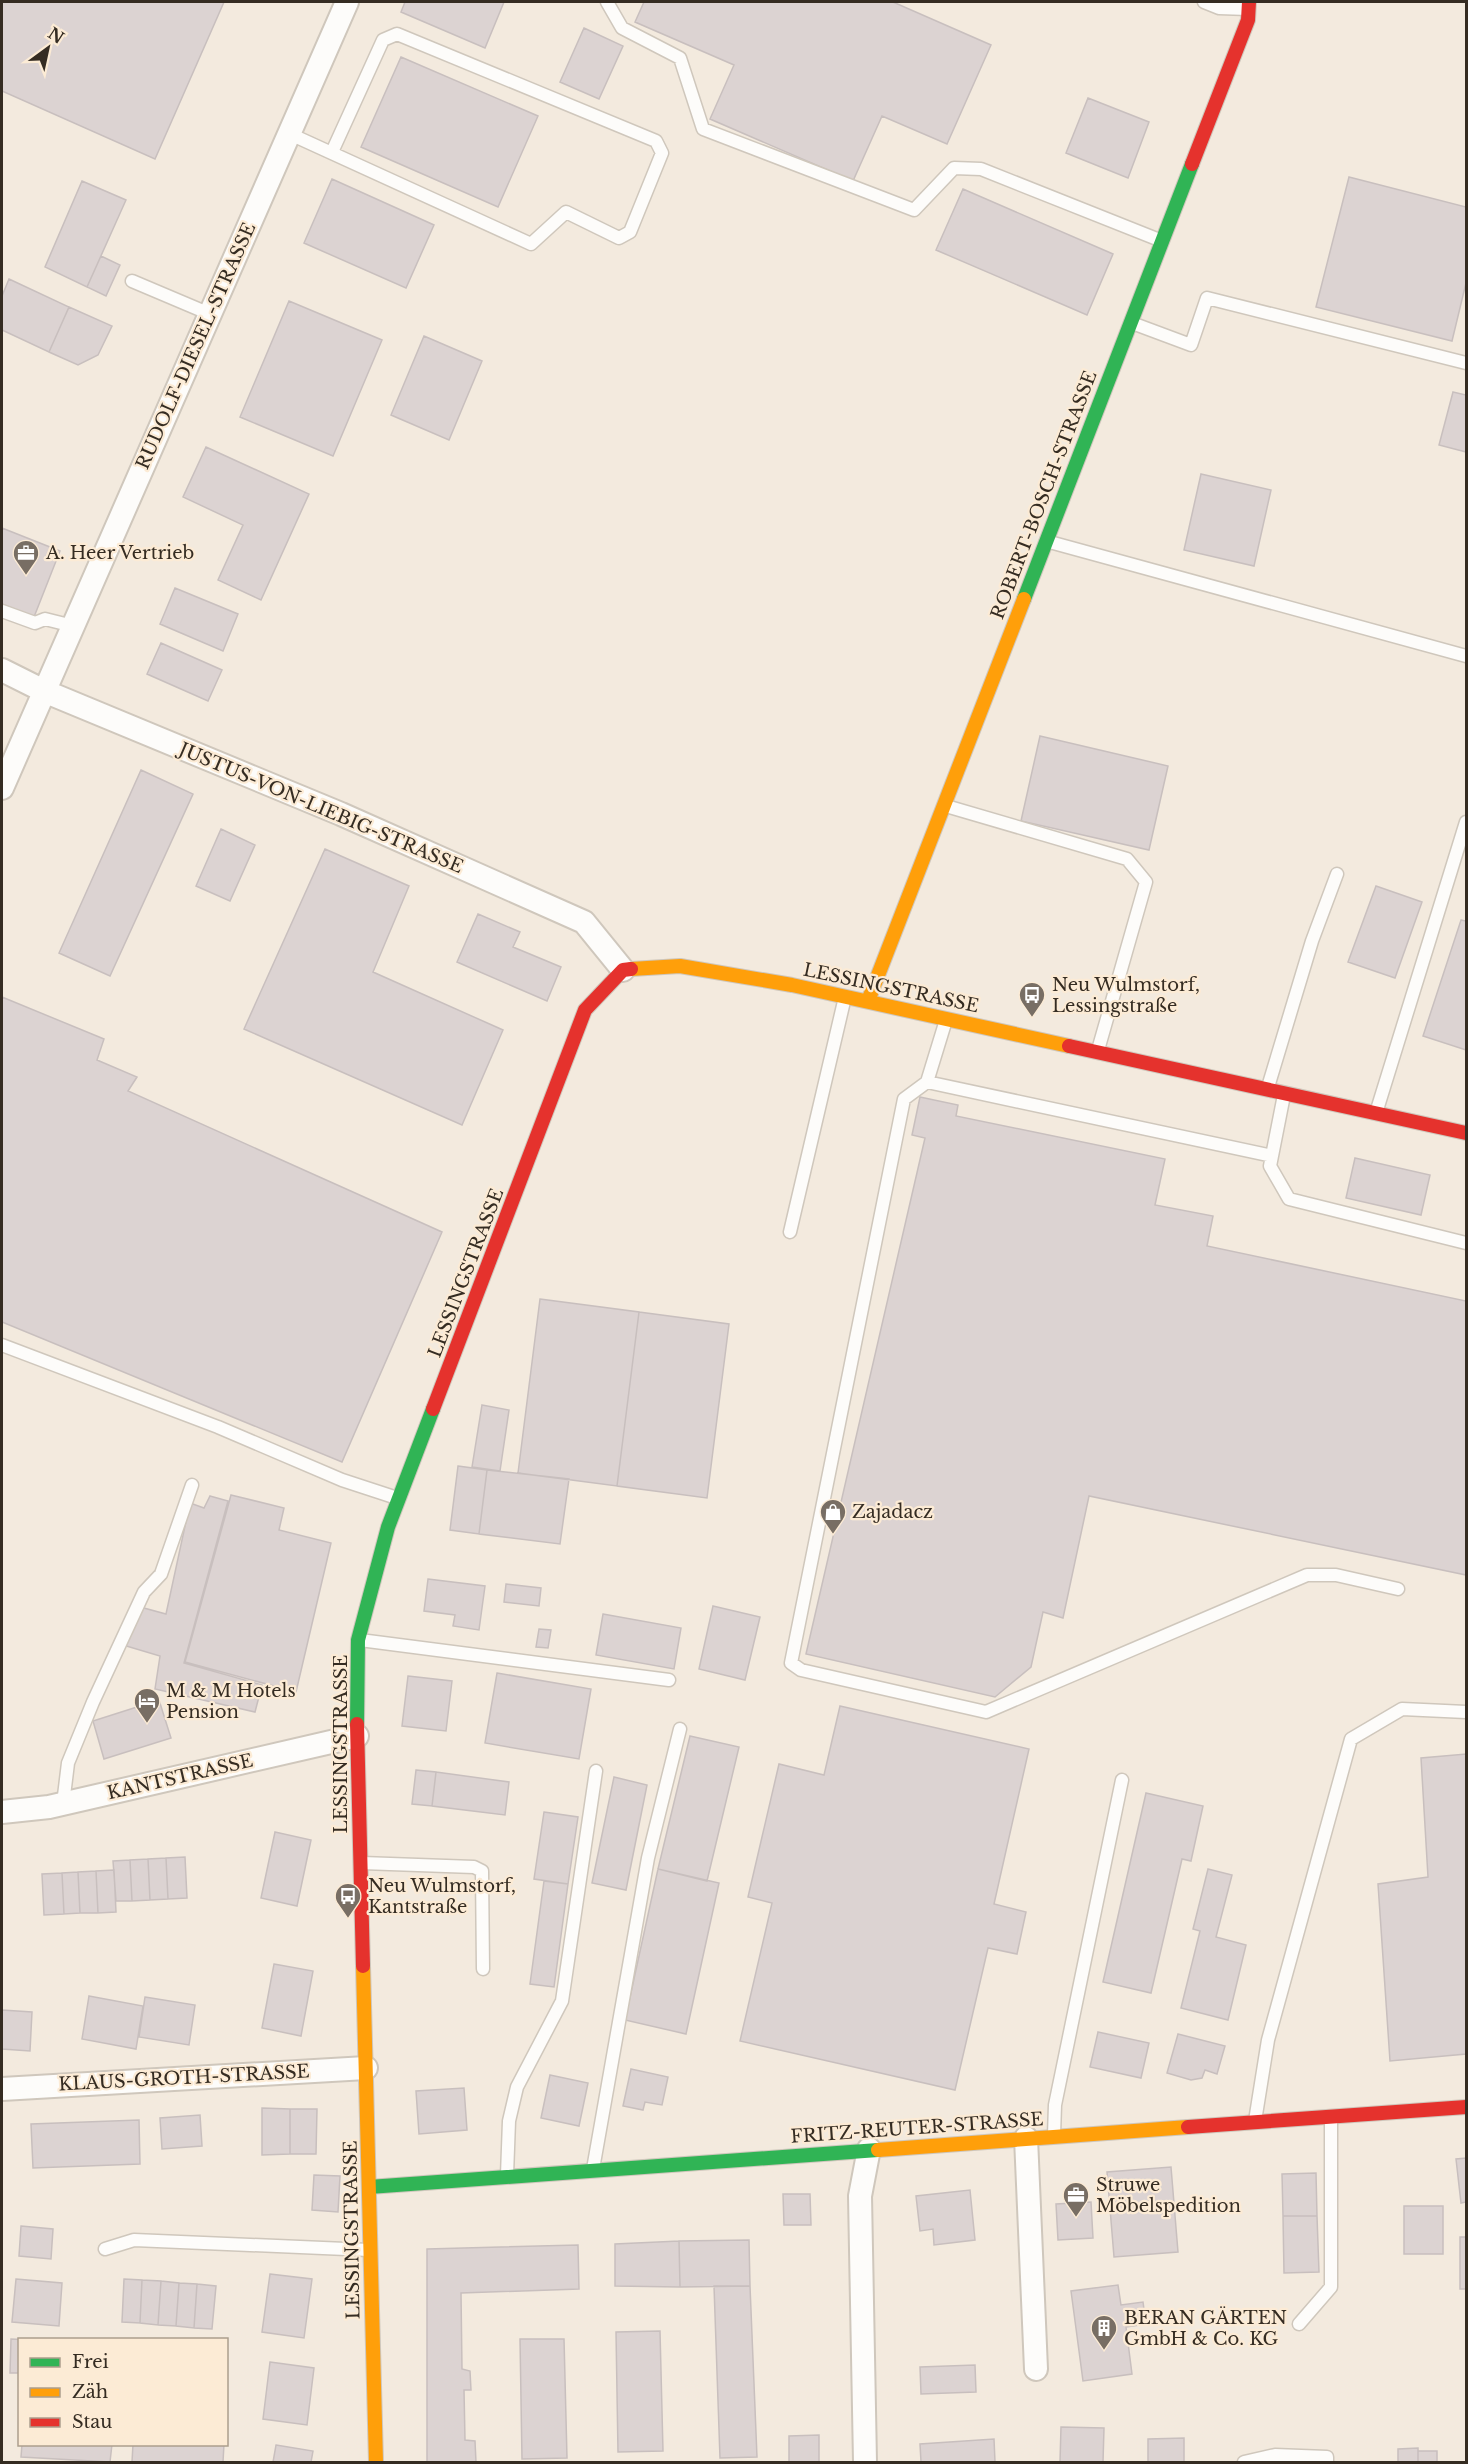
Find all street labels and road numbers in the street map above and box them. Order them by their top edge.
street label: RUDOLF-DIESEL-STRASSE [132,219,260,473]
street label: ROBERT-BOSCH-STRASSE [986,368,1102,622]
street label: JUSTUS-VON-LIEBIG-STRASSE [174,737,466,878]
street label: LESSINGSTRASSE [801,959,981,1017]
street label: LESSINGSTRASSE [424,1186,508,1360]
street label: LESSINGSTRASSE [330,1655,352,1833]
street label: KANTSTRASSE [105,1750,255,1804]
street label: KLAUS-GROTH-STRASSE [58,2060,310,2096]
street label: FRITZ-REUTER-STRASSE [790,2108,1044,2148]
street label: LESSINGSTRASSE [339,2140,365,2320]

